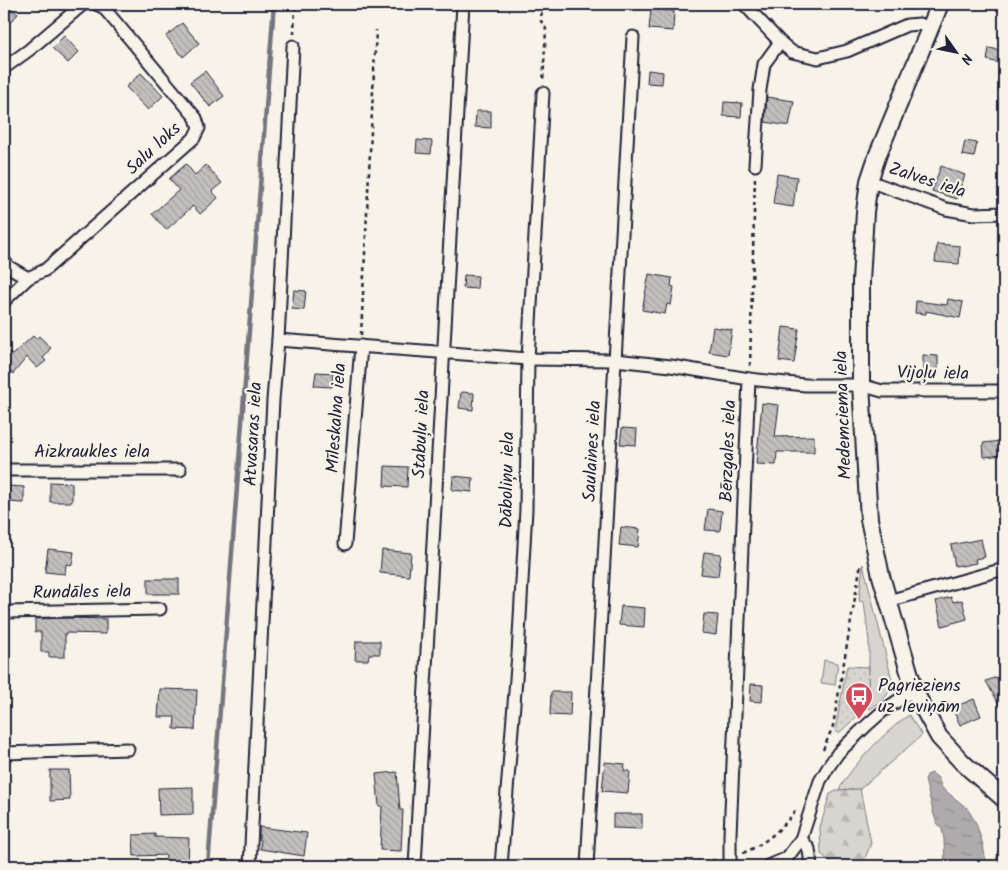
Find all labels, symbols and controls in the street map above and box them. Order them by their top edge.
north arrow [930,28,980,78]
text: N [954,49,978,68]
street label: Salu loks [120,115,189,182]
street label: Zalves iela [885,155,969,207]
street label: Medemciema iela [827,350,861,480]
street label: Vijoļu iela [897,359,969,389]
street label: Mīleskalna iela [319,362,355,474]
street label: Atvasaras iela [237,381,271,487]
street label: Stabuļu iela [405,389,439,479]
street label: Bērzgales iela [713,399,745,503]
street label: Saulaines iela [576,400,610,502]
street label: Dāboliņu iela [493,431,523,529]
street label: Aizkraukles iela [34,438,150,467]
street label: Rundāles iela [32,578,132,608]
place label: Pagrieziens uz Ieviņām [878,672,961,722]
bus stop icon: Pagrieziens uz Ieviņām [844,681,874,720]

